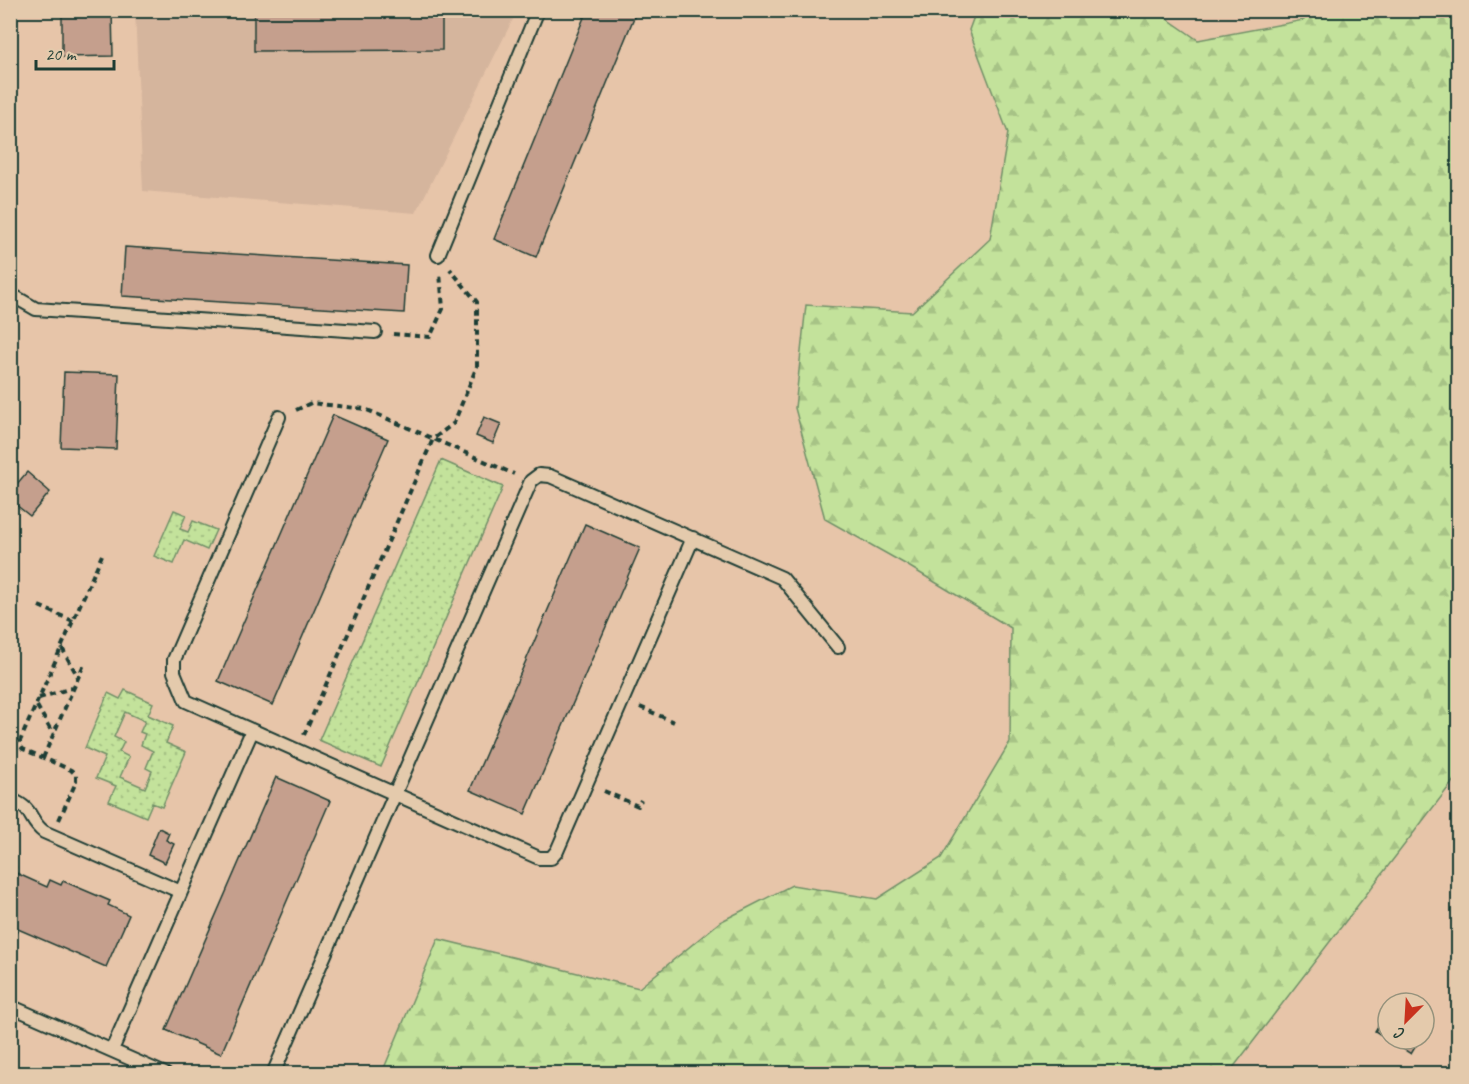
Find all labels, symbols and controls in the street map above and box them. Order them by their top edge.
scale bar [36,33,114,71]
text: 20 m [45,43,78,65]
north arrow [1376,991,1436,1051]
text: С [1391,1022,1408,1045]

